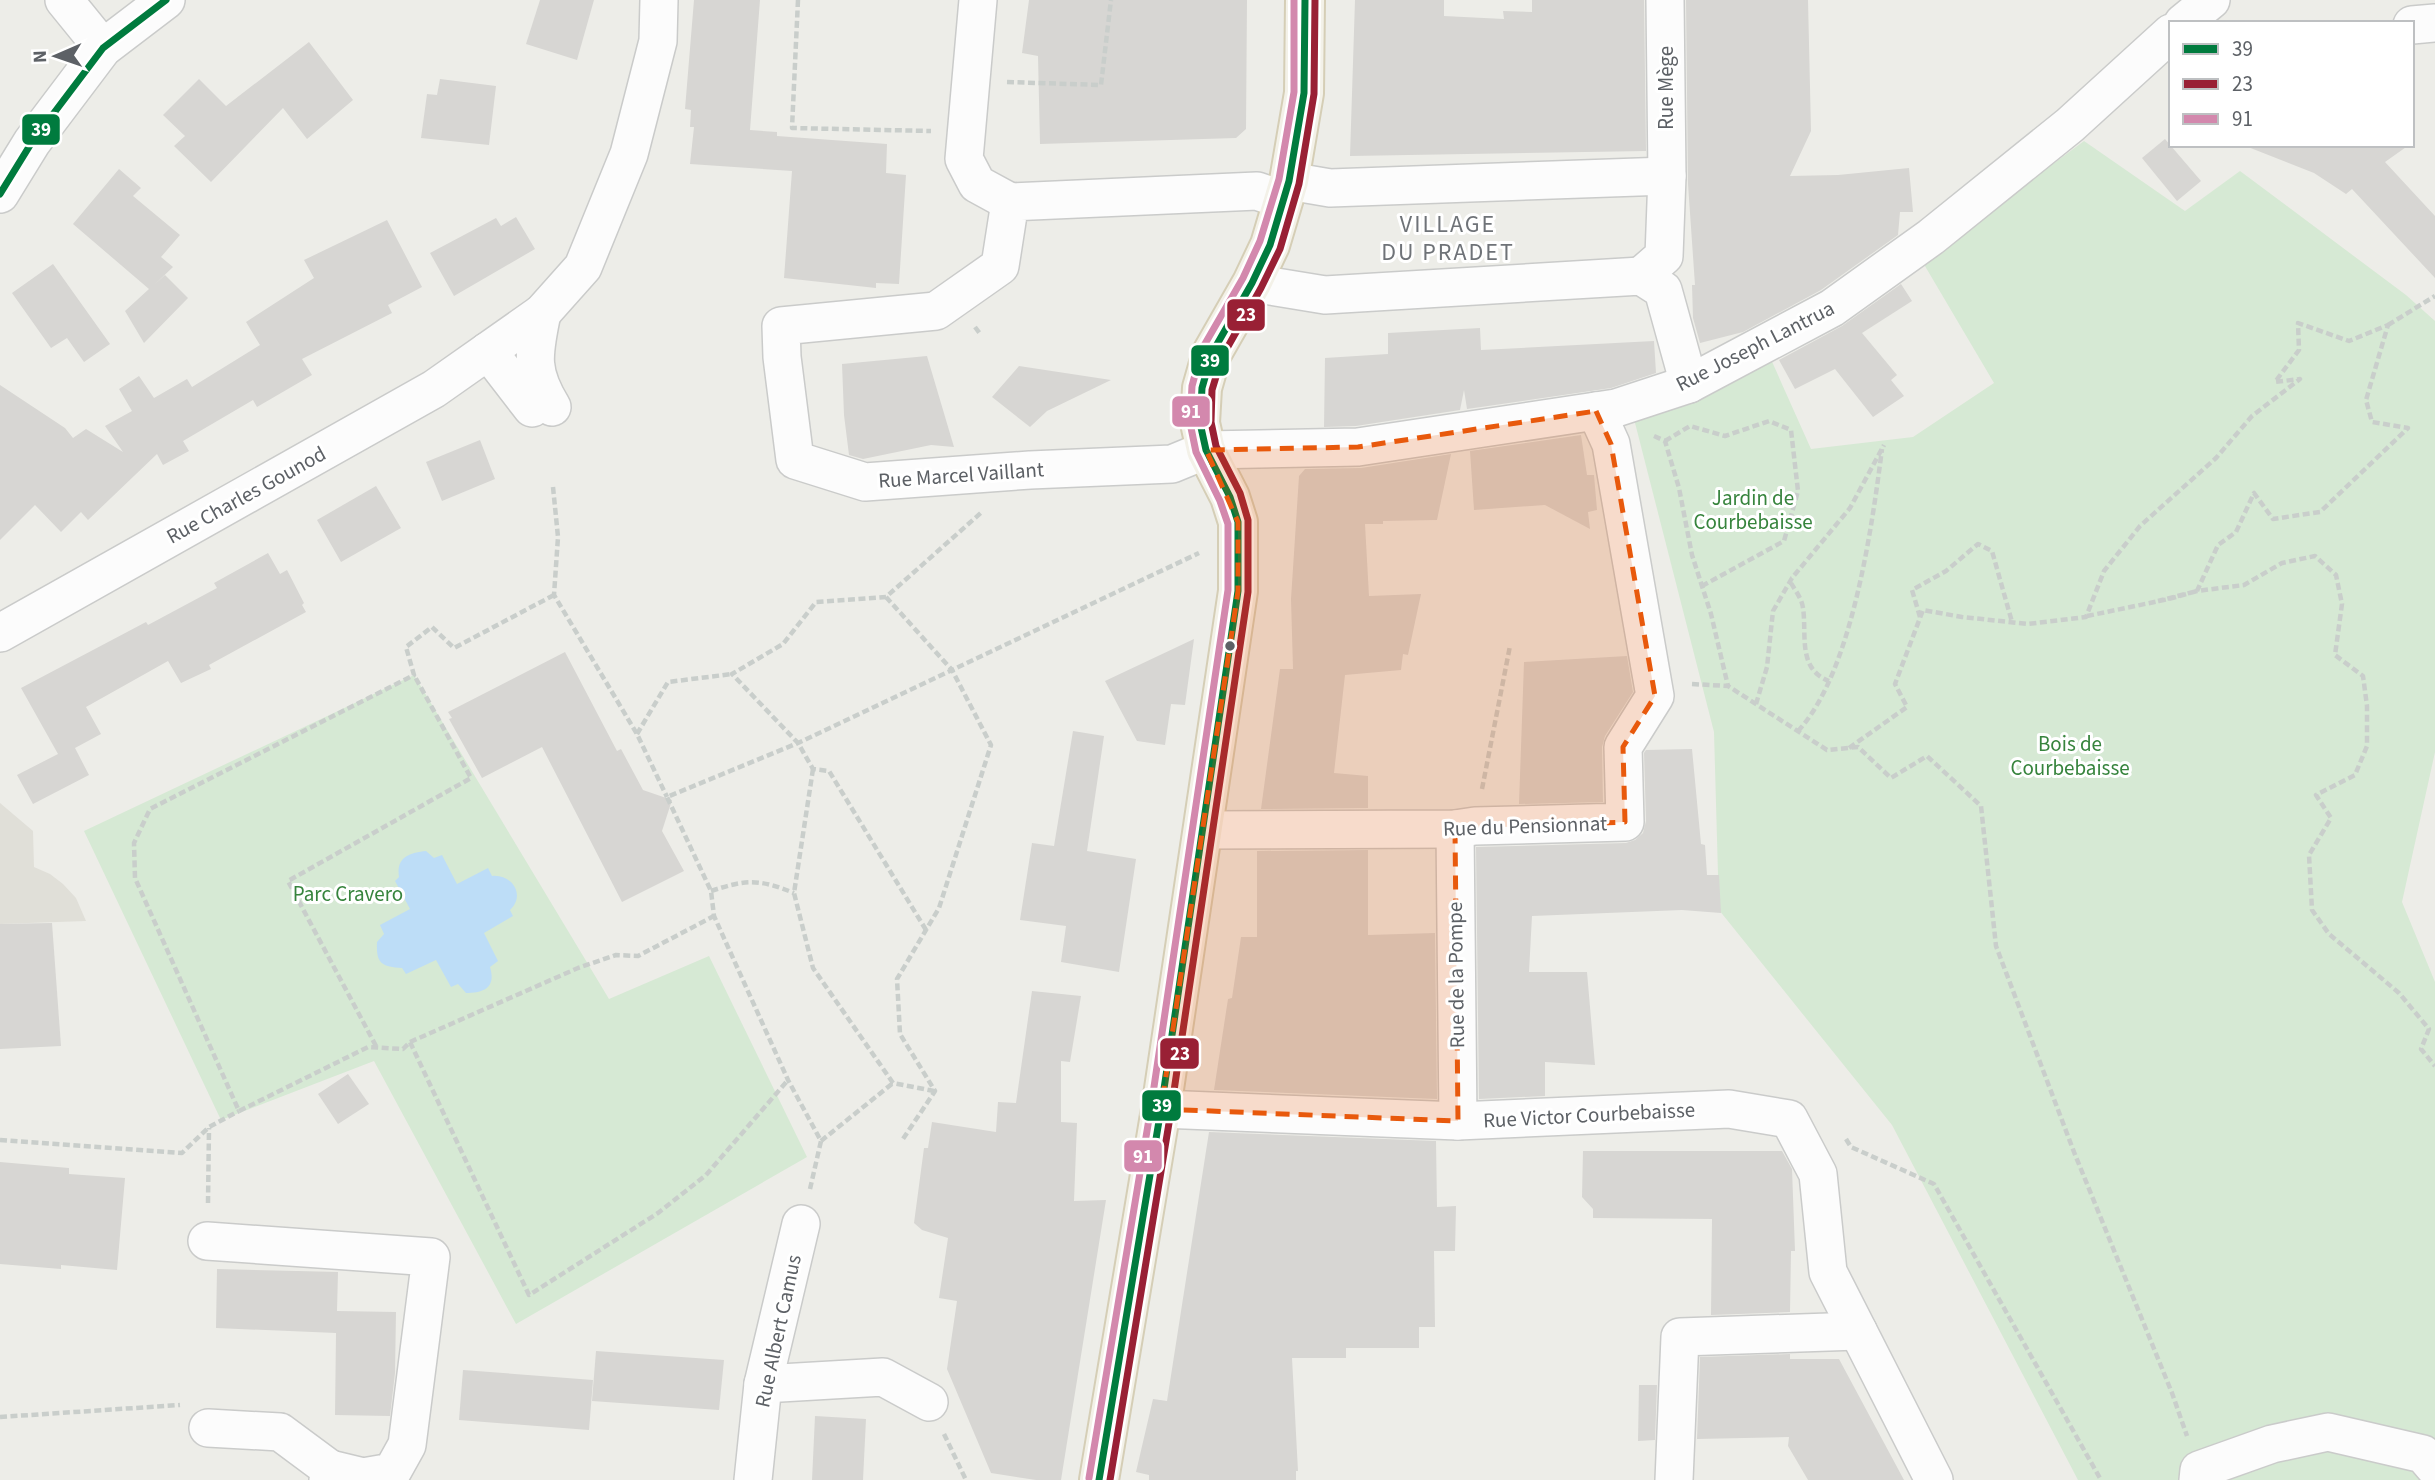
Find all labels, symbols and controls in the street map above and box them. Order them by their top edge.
north arrow [21,21,91,91]
legend [2169,21,2414,147]
text: 39 [2232,34,2253,64]
street label: Rue Mège [1651,46,1681,130]
text: N [27,50,54,63]
text: 23 [2232,69,2253,99]
text: 91 [2232,104,2253,134]
line badge: 39 [21,113,61,146]
text: 39 [31,117,51,144]
district label: VILLAGE DU PRADET [1381,207,1515,270]
street label: Rue Joseph Lantrua [1670,293,1840,399]
line badge: 23 [1226,298,1266,332]
text: 23 [1236,302,1256,329]
line badge: 39 [1190,344,1230,377]
text: 39 [1200,348,1220,375]
line badge: 91 [1171,395,1211,428]
text: 91 [1181,399,1201,426]
street label: Rue Charles Gounod [161,439,331,551]
street label: Rue Marcel Vaillant [877,454,1045,496]
park label: Jardin de Courbebaisse [1693,483,1813,537]
unlabelled marker [1223,639,1237,653]
park label: Bois de Courbebaisse [2010,729,2130,783]
street label: Rue du Pensionnat [1442,808,1608,844]
park label: Parc Cravero [293,879,403,909]
street label: Rue de la Pompe [1440,901,1472,1049]
line badge: 23 [1159,1037,1200,1070]
text: 23 [1170,1041,1190,1068]
line badge: 39 [1141,1089,1182,1122]
text: 39 [1152,1093,1172,1120]
street label: Rue Victor Courbebaisse [1482,1094,1696,1136]
line badge: 91 [1123,1139,1163,1173]
text: 91 [1133,1144,1153,1171]
street label: Rue Albert Camus [747,1252,809,1410]

